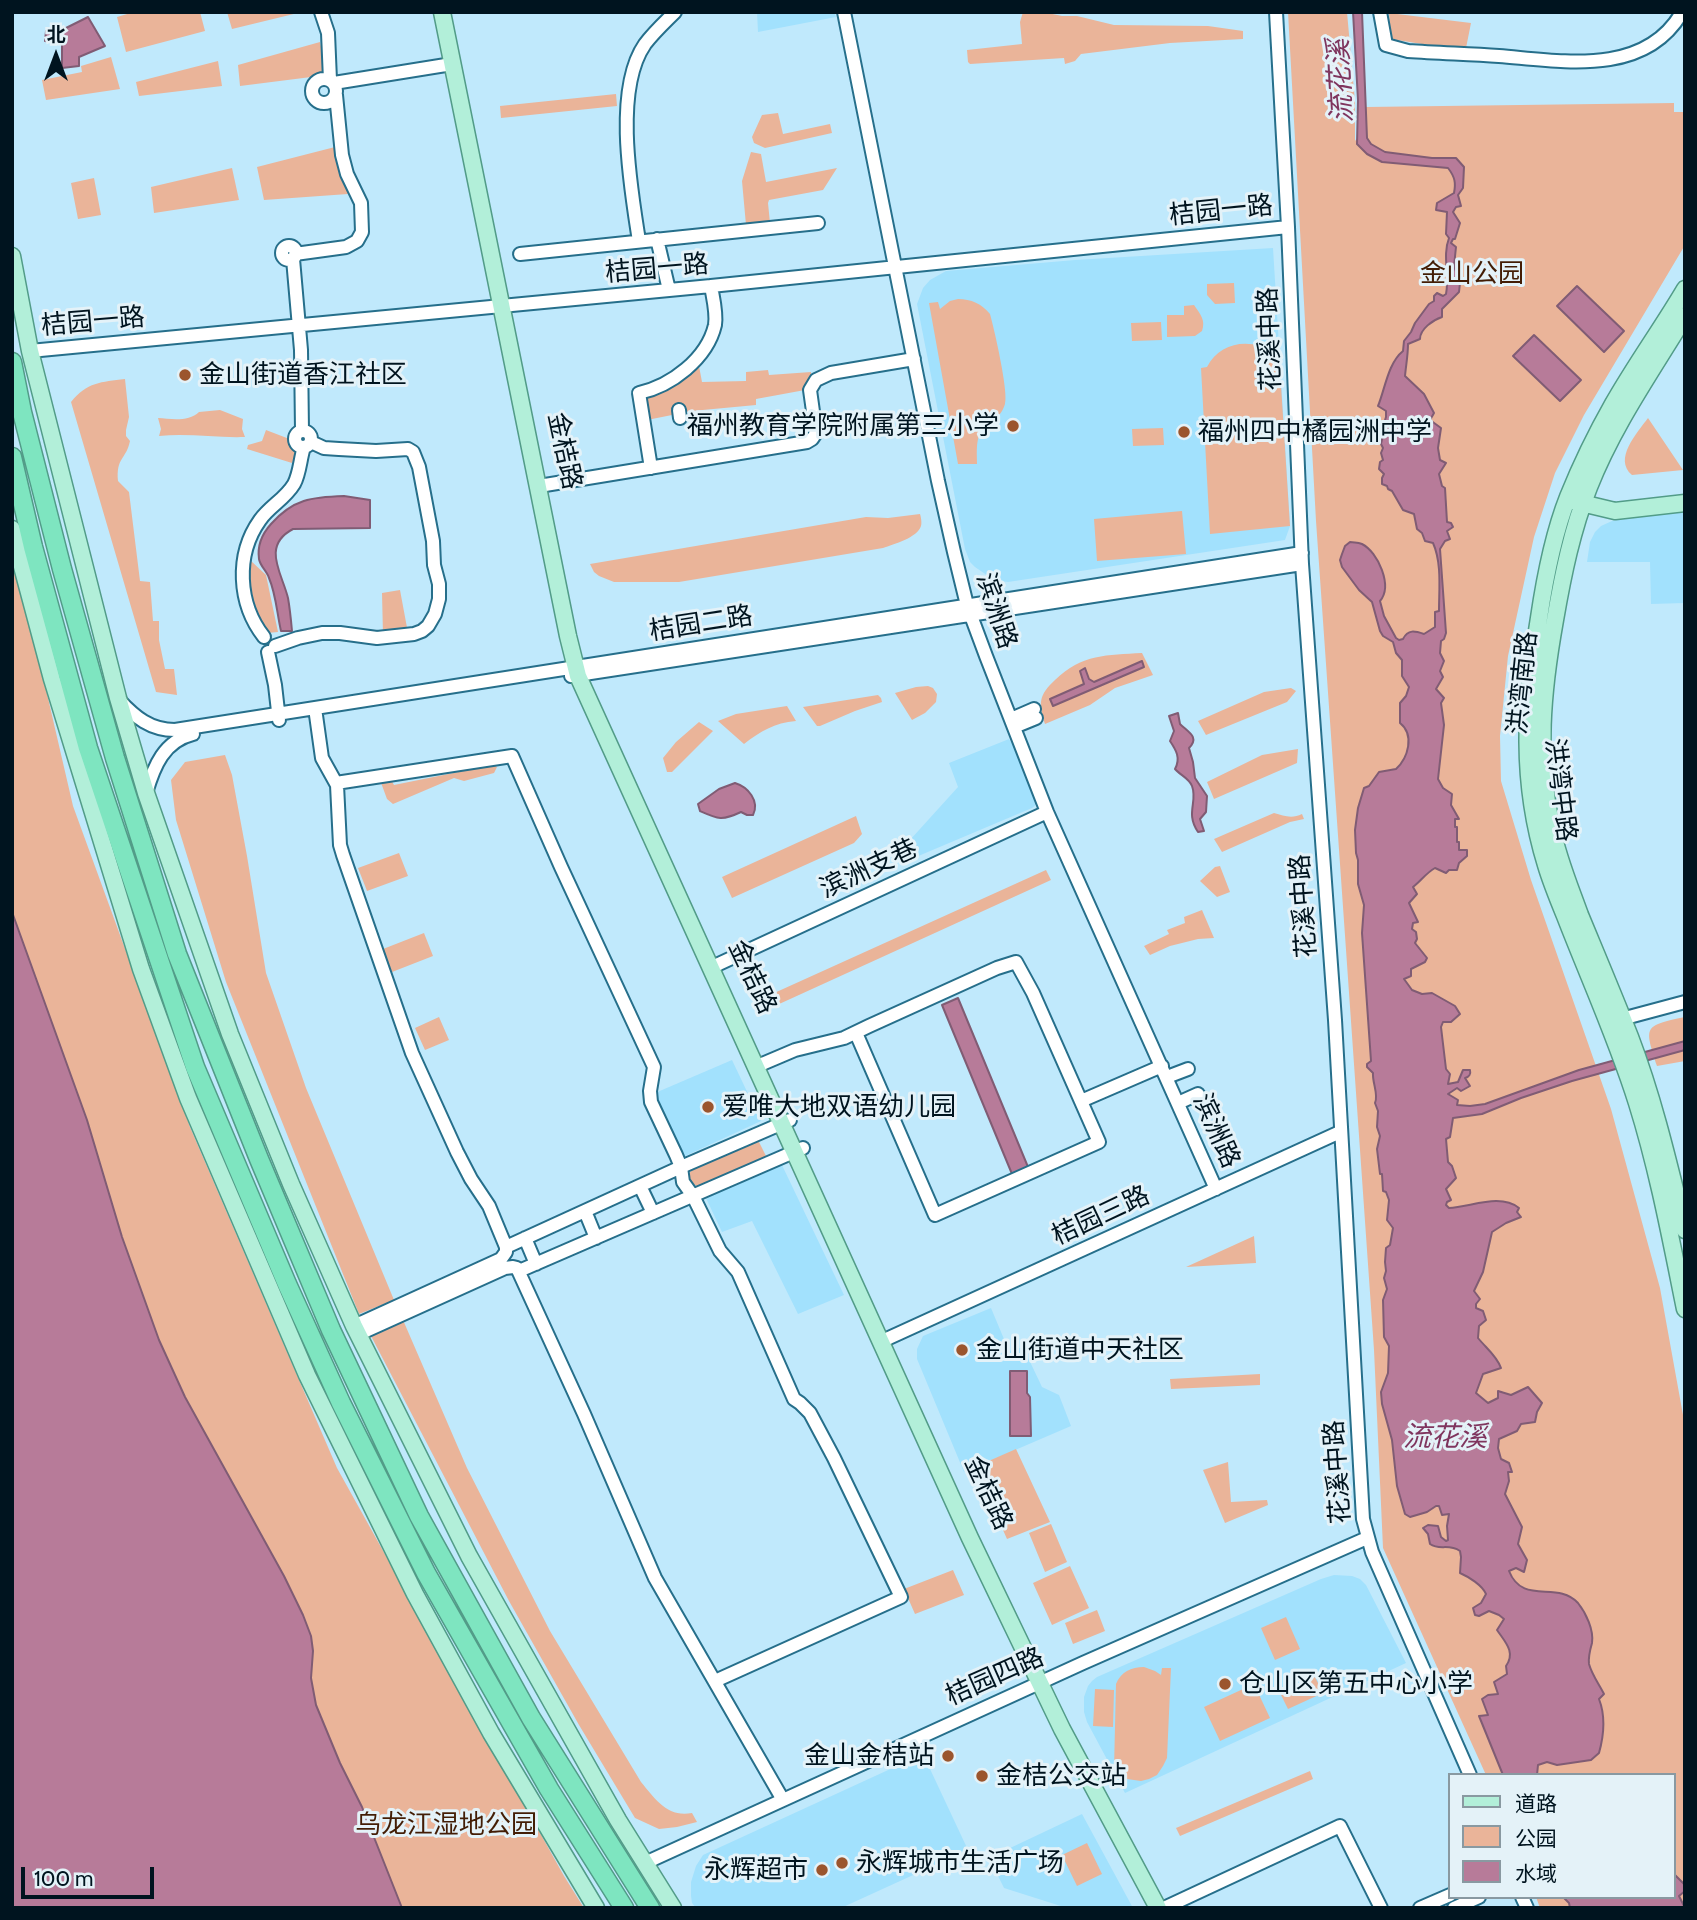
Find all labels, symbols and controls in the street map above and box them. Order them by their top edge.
north arrow [21,21,91,91]
text: 北 [46,23,66,46]
water label: 流花溪 [1322,38,1360,124]
street label: 桔园一路 [1168,190,1274,232]
street label: 桔园一路 [604,249,710,289]
park label: 金山公园 [1420,258,1524,290]
street label: 花溪中路 [1253,286,1287,392]
street label: 桔园一路 [40,302,146,342]
place label: 金山街道香江社区 [199,359,407,391]
marker: 金山街道香江社区 [177,367,193,383]
street label: 金桔路 [541,410,587,492]
place label: 福州教育学院附属第三小学 [687,410,999,442]
place label: 福州四中橘园洲中学 [1198,416,1432,448]
marker: 福州教育学院附属第三小学 [1005,418,1021,434]
marker: 福州四中橘园洲中学 [1176,424,1192,440]
street label: 滨洲路 [969,569,1023,653]
street label: 桔园二路 [647,600,755,648]
street label: 洪湾南路 [1502,630,1544,736]
street label: 洪湾中路 [1538,736,1582,844]
street label: 滨洲支巷 [815,833,923,905]
street label: 花溪中路 [1285,853,1323,959]
street label: 金桔路 [721,935,783,1019]
street label: 滨洲路 [1186,1089,1246,1173]
place label: 爱唯大地双语幼儿园 [722,1091,956,1123]
marker: 爱唯大地双语幼儿园 [700,1099,716,1115]
street label: 桔园三路 [1047,1180,1155,1252]
place label: 金山街道中天社区 [976,1334,1184,1366]
marker: 金山街道中天社区 [954,1342,970,1358]
street label: 花溪中路 [1319,1419,1357,1525]
water label: 流花溪 [1403,1421,1487,1455]
street label: 金桔路 [957,1451,1019,1535]
street label: 桔园四路 [941,1642,1049,1712]
place label: 仓山区第五中心小学 [1239,1668,1473,1700]
marker: 仓山区第五中心小学 [1217,1676,1233,1692]
place label: 金山金桔站 [804,1740,934,1772]
marker: 金山金桔站 [940,1748,956,1764]
place label: 金桔公交站 [996,1760,1126,1792]
marker: 金桔公交站 [974,1768,990,1784]
legend [1448,1773,1676,1899]
text: 道路 [1515,1791,1557,1816]
park label: 乌龙江湿地公园 [355,1809,537,1841]
text: 公园 [1515,1826,1557,1851]
place label: 永辉城市生活广场 [856,1847,1064,1879]
scale bar [24,1854,158,1898]
place label: 永辉超市 [704,1854,808,1886]
marker: 永辉城市生活广场 [834,1855,850,1871]
text: 水域 [1515,1861,1557,1886]
marker: 永辉超市 [814,1862,830,1878]
text: 100 m [34,1866,93,1891]

